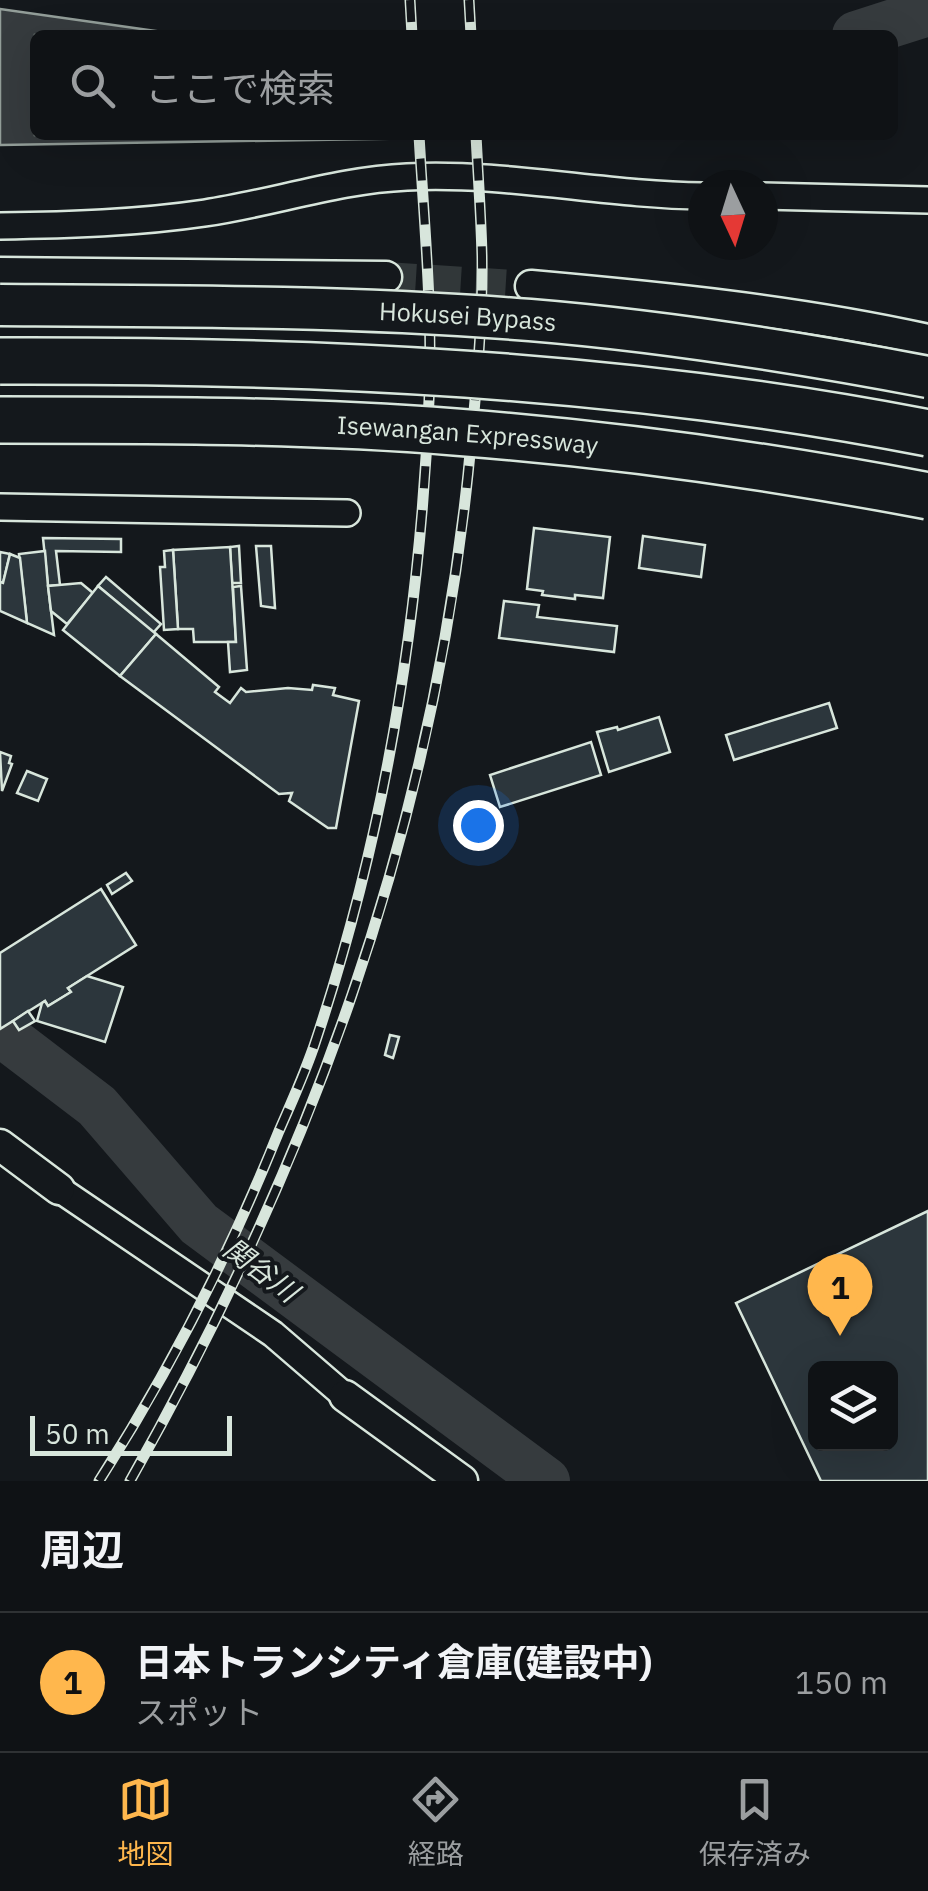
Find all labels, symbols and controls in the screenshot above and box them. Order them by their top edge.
search box [30,30,898,140]
icon: search [65,58,120,113]
text: ここで検索 [145,63,335,112]
north arrow [688,170,778,260]
street label: Hokusei Bypass [378,294,558,338]
street label: Isewangan Expressway [336,408,601,461]
your location [453,800,504,851]
water label: 関谷川 [217,1230,308,1311]
pin: 1 [808,1254,872,1336]
map controls [808,1361,898,1451]
button: layers [808,1361,898,1451]
scale bar [30,1411,232,1456]
text: 50 m [45,1415,110,1452]
text: 周辺 [40,1522,124,1577]
text: 日本トランシティ倉庫(建設中) [135,1637,652,1686]
text: 1 [63,1661,82,1703]
text: 150 m [795,1661,888,1703]
text: スポット [135,1691,263,1733]
tab: 地図 [117,1772,173,1872]
tab: 経路 [408,1772,464,1872]
tab: 保存済み [699,1772,811,1872]

